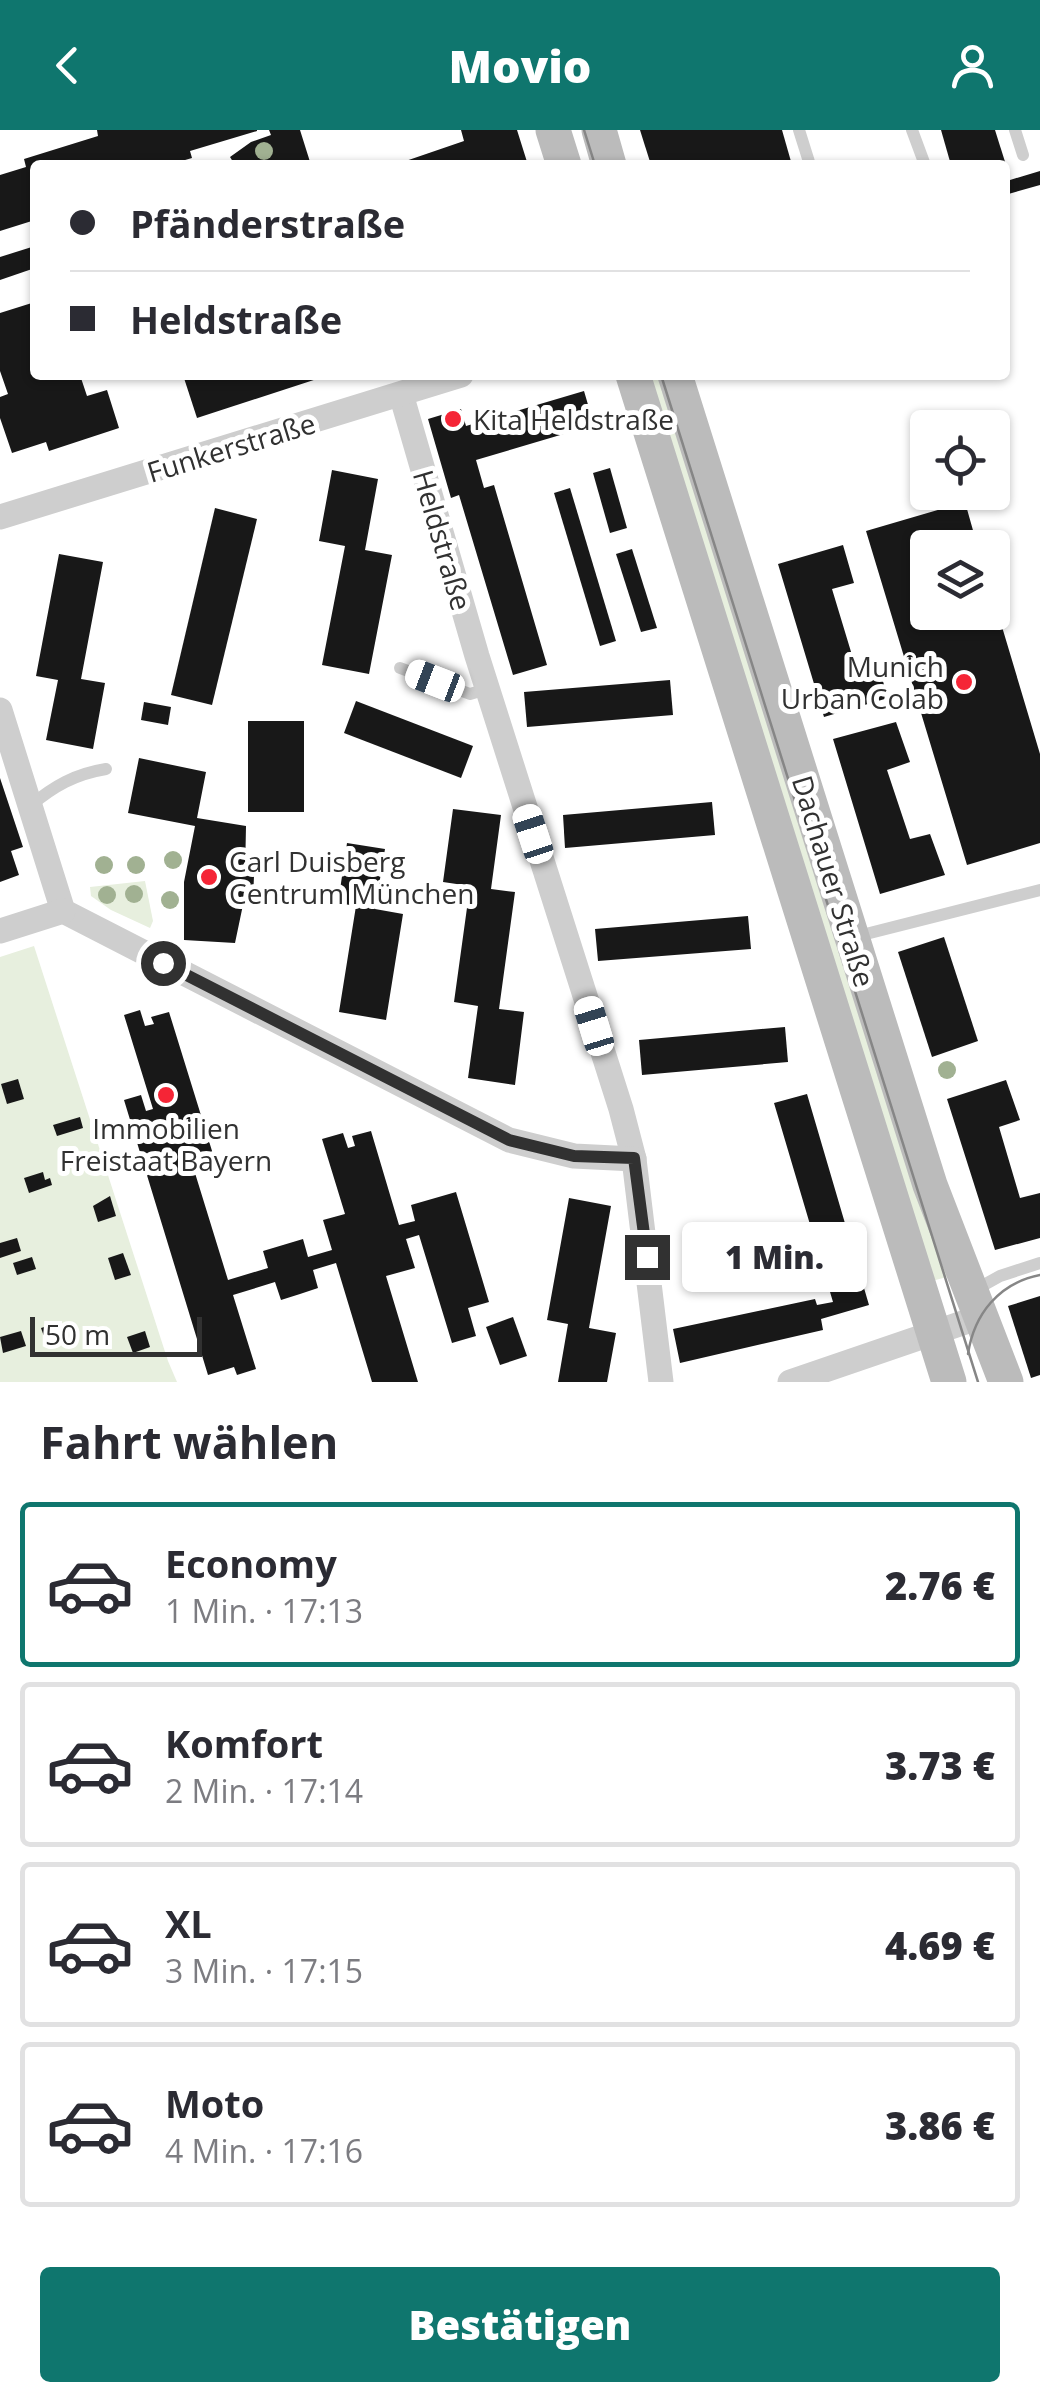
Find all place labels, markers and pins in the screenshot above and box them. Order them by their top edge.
place label: Kita Heldstraße [473,400,674,438]
marker: Kita Heldstraße [442,408,464,430]
place label: Munich Urban Colab [781,647,944,717]
marker: Munich Urban Colab [953,671,975,693]
place label: Carl Duisberg Centrum München [229,842,474,912]
marker: Carl Duisberg Centrum München [198,866,220,888]
marker: Immobilien Freistaat Bayern [155,1084,177,1106]
place label: Immobilien Freistaat Bayern [60,1109,272,1179]

